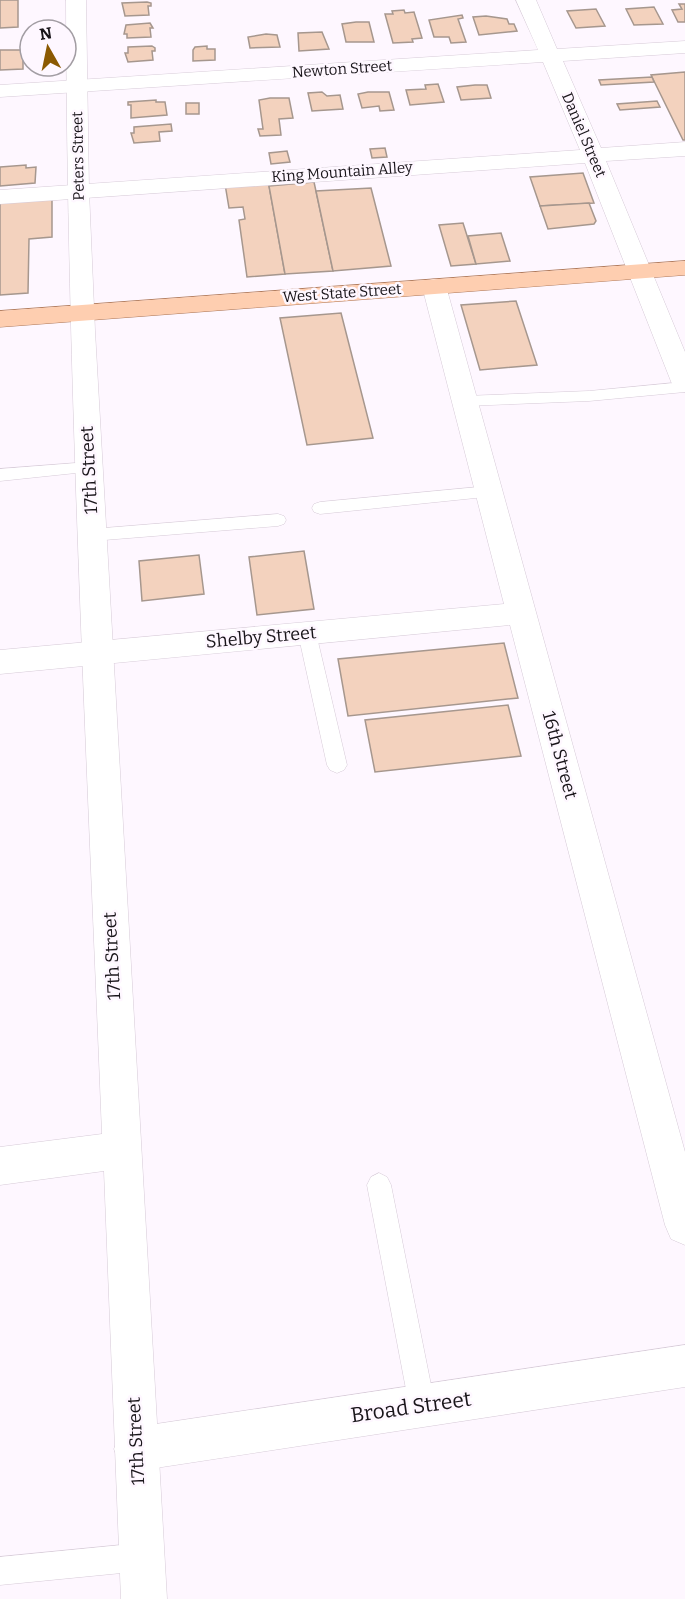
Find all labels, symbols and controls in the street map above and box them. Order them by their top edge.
north arrow [18,18,78,78]
text: N [38,23,53,44]
street label: Newton Street [291,56,393,81]
street label: Daniel Street [558,90,610,181]
street label: Peters Street [68,111,88,201]
street label: King Mountain Alley [271,158,413,186]
street label: West State Street [282,280,403,306]
street label: 17th Street [76,425,102,515]
street label: Shelby Street [205,621,318,653]
street label: 16th Street [538,709,582,802]
street label: 17th Street [99,911,125,1001]
street label: Broad Street [349,1386,473,1428]
street label: 17th Street [123,1396,149,1486]

